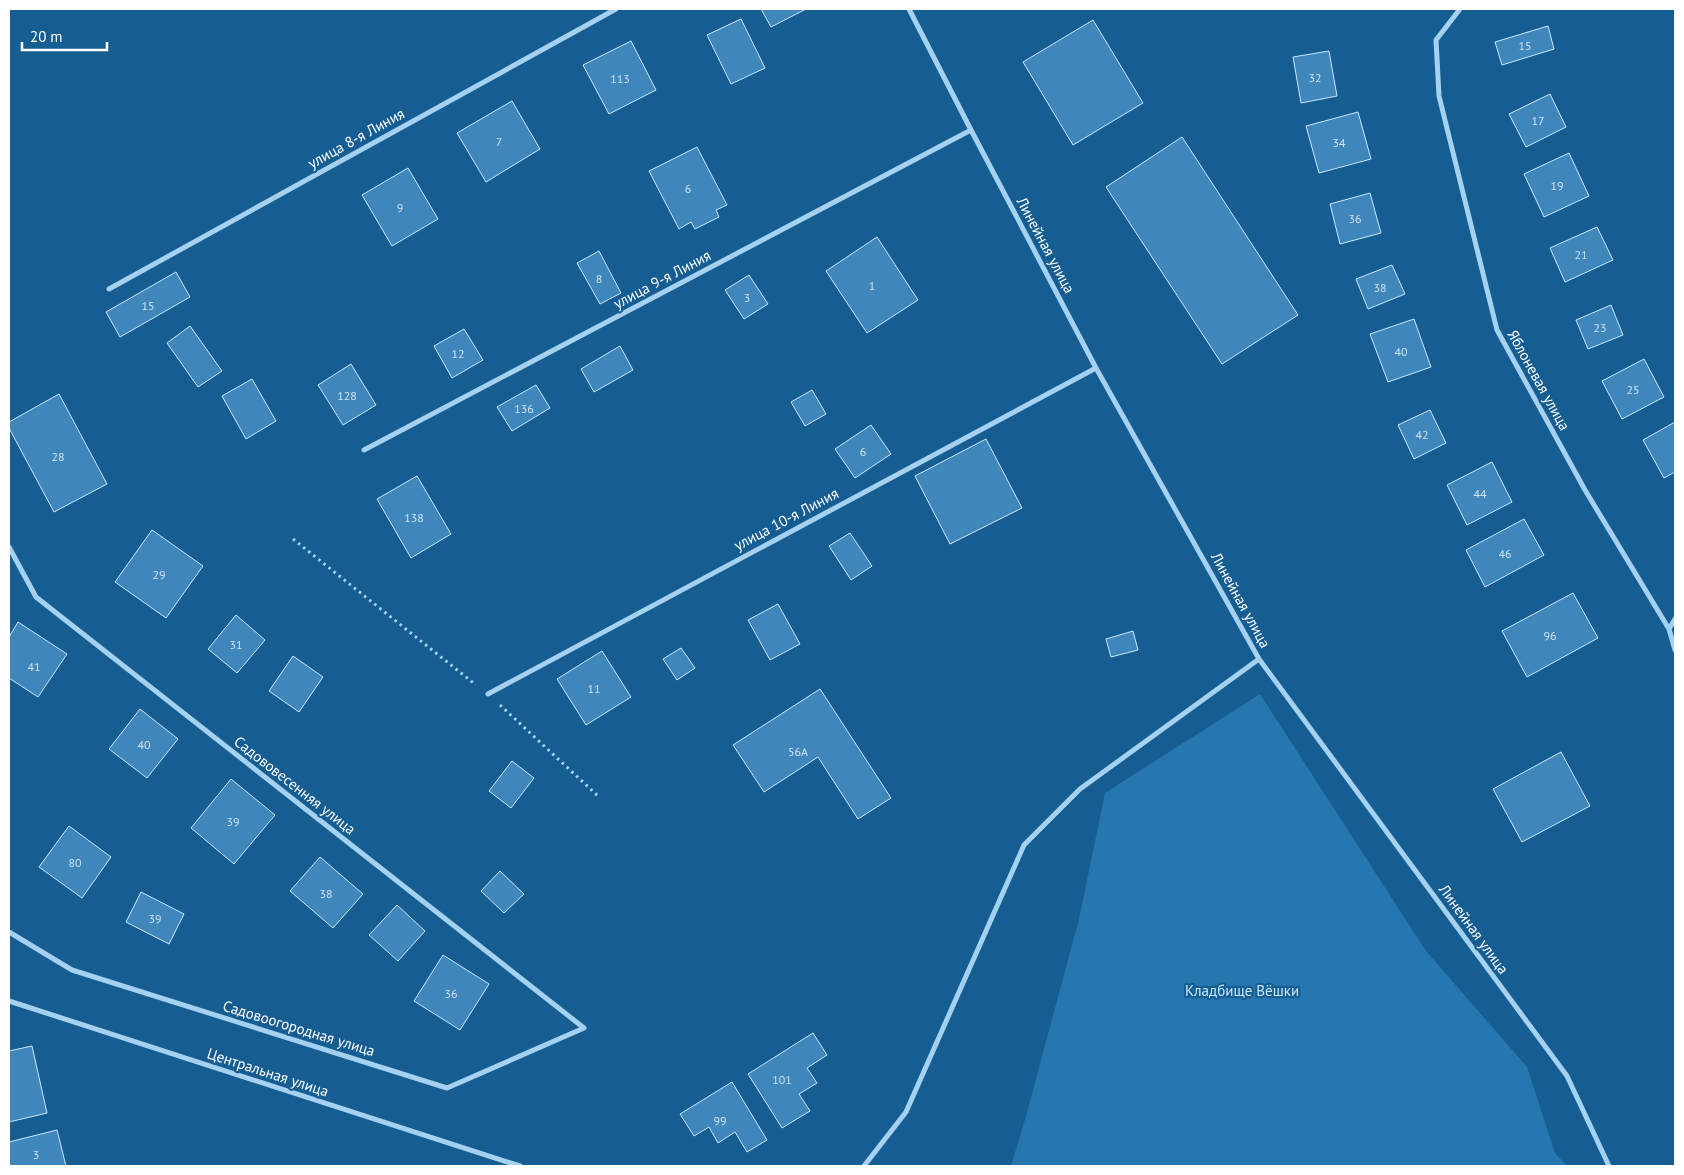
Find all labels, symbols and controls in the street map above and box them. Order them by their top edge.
scale bar [22,20,108,52]
text: 20 m [30,27,63,46]
house number: 15 [1518,38,1532,53]
house number: 32 [1308,70,1322,85]
house number: 113 [610,71,630,86]
street label: улица 8-я Линия [304,104,408,172]
house number: 17 [1531,113,1545,128]
house number: 7 [496,134,502,149]
house number: 34 [1332,135,1346,150]
house number: 19 [1550,178,1564,193]
house number: 6 [685,181,691,196]
street label: Линейная улица [1012,193,1079,296]
house number: 9 [397,200,403,215]
house number: 36 [1348,211,1362,226]
street label: улица 9-я Линия [610,245,714,313]
house number: 21 [1574,247,1588,262]
house number: 8 [596,271,602,286]
house number: 1 [869,278,875,293]
house number: 38 [1373,280,1387,295]
house number: 3 [744,290,750,305]
house number: 15 [141,298,155,313]
house number: 23 [1593,320,1607,335]
street label: Яблоневая улица [1504,326,1574,434]
house number: 40 [1394,344,1408,359]
house number: 12 [451,346,465,361]
house number: 25 [1626,382,1640,397]
house number: 128 [337,388,357,403]
house number: 136 [514,401,534,416]
house number: 42 [1415,427,1429,442]
house number: 6 [860,444,866,459]
house number: 28 [51,449,65,464]
street label: улица 10-я Линия [730,483,842,555]
house number: 44 [1473,486,1487,501]
house number: 138 [404,510,424,525]
house number: 46 [1498,546,1512,561]
street label: Линейная улица [1206,548,1275,651]
house number: 29 [152,567,166,582]
house number: 96 [1543,628,1557,643]
house number: 31 [229,637,243,652]
house number: 41 [27,659,41,674]
house number: 11 [587,681,601,696]
street label: Садововесенняя улица [230,732,360,838]
house number: 40 [137,737,151,752]
house number: 56А [788,744,808,759]
house number: 39 [226,814,240,829]
house number: 80 [68,855,82,870]
street label: Линейная улица [1434,880,1513,978]
house number: 38 [319,886,333,901]
house number: 39 [148,911,162,926]
park label: Кладбище Вёшки [1185,981,1299,1000]
house number: 36 [444,986,458,1001]
street label: Садовоогородная улица [221,996,377,1060]
street label: Центральная улица [205,1043,331,1101]
house number: 101 [772,1072,792,1087]
house number: 99 [713,1113,727,1128]
house number: 3 [33,1147,39,1162]

